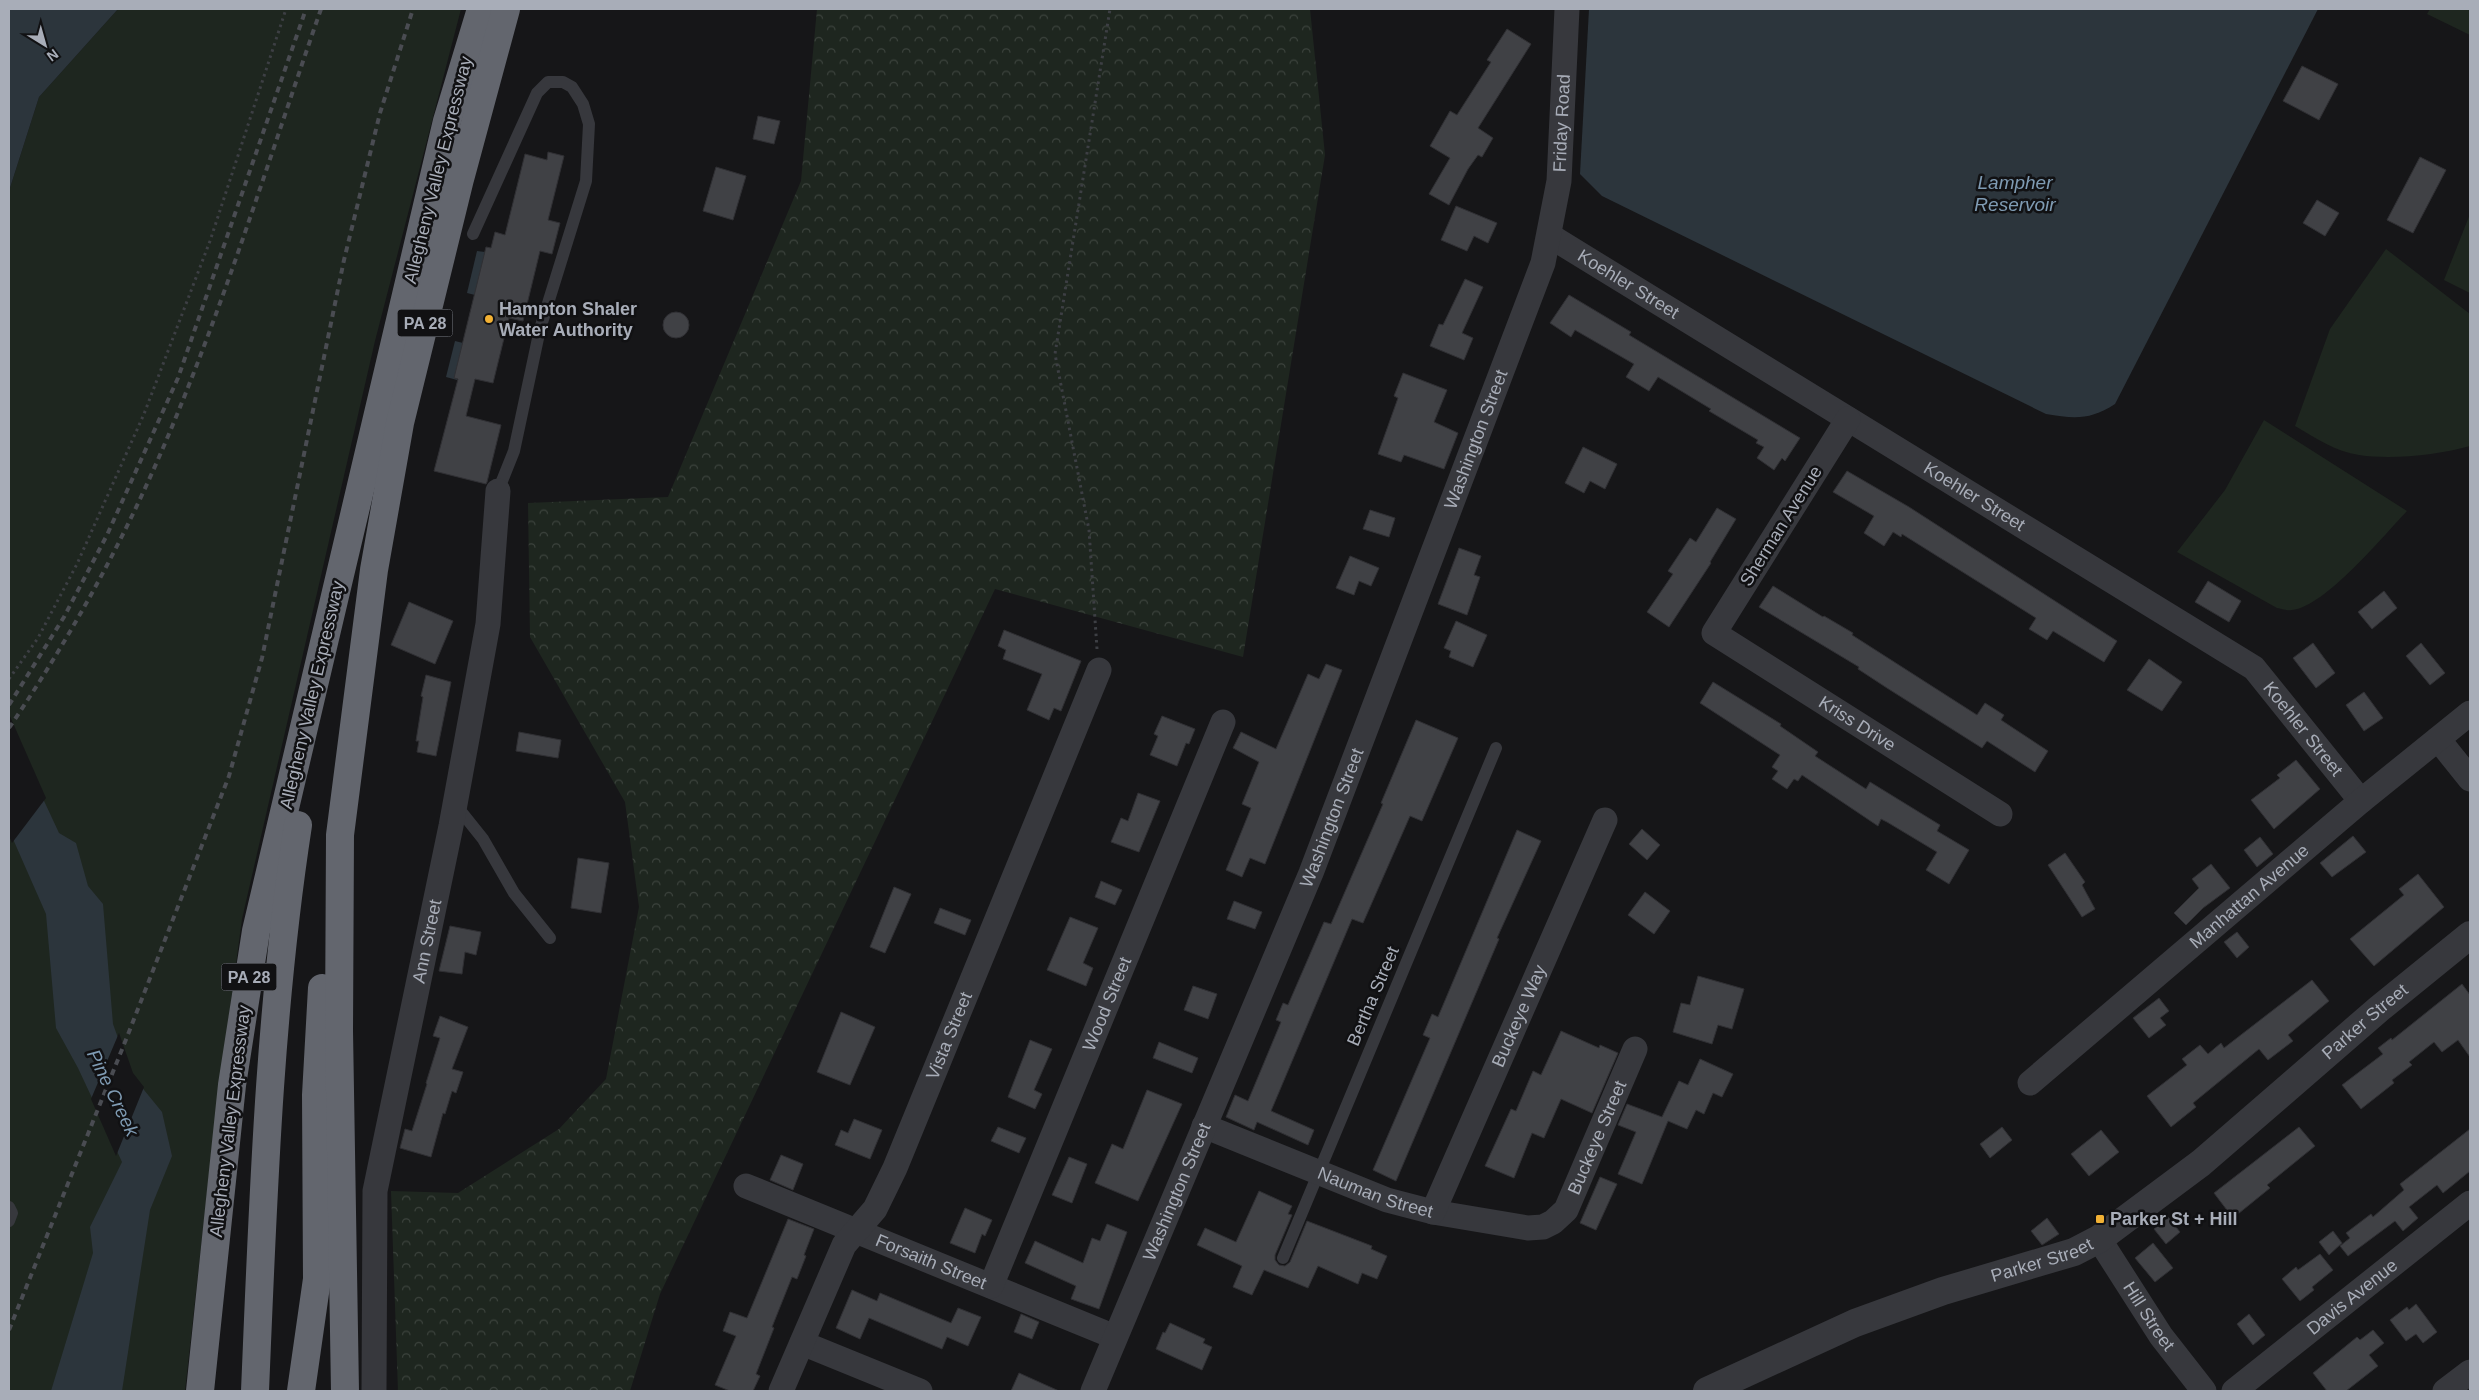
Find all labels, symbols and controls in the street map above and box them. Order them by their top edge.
north arrow [20,20,70,70]
text: N [44,46,62,65]
street label: Allegheny Valley Expressway [400,54,476,286]
street label: Friday Road [1549,74,1574,173]
water label: Lampher Reservoir [1974,172,2056,215]
street label: Koehler Street [1574,245,1683,323]
place label: Hampton Shaler Water Authority [499,299,637,340]
road number: PA 28 [398,309,452,336]
marker: Hampton Shaler Water Authority [483,313,495,325]
street label: Washington Street [1440,367,1512,512]
street label: Koehler Street [1920,458,2029,535]
street label: Sherman Avenue [1736,462,1826,590]
street label: Allegheny Valley Expressway [276,579,348,811]
street label: Koehler Street [2259,678,2347,780]
street label: Kriss Drive [1815,692,1899,755]
street label: Washington Street [1296,745,1368,890]
street label: Manhattan Avenue [2186,840,2313,952]
street label: Ann Street [409,898,445,985]
street label: Bertha Street [1343,943,1403,1049]
street label: Wood Street [1079,954,1135,1054]
street label: Buckeye Way [1488,962,1550,1070]
road number: PA 28 [222,964,276,990]
street label: Parker Street [2318,980,2412,1064]
street label: Vista Street [922,989,976,1083]
street label: Allegheny Valley Expressway [206,1004,254,1238]
water label: Pine Creek [83,1046,144,1141]
street label: Buckeye Street [1564,1077,1630,1198]
street label: Washington Street [1139,1120,1215,1264]
street label: Nauman Street [1315,1163,1435,1222]
place label: Parker St + Hill [2110,1209,2238,1229]
marker: Parker St + Hill [2094,1213,2106,1225]
street label: Forsaith Street [873,1230,990,1293]
street label: Parker Street [1988,1234,2096,1286]
street label: Davis Avenue [2303,1255,2401,1339]
street label: Hill Street [2119,1278,2179,1355]

